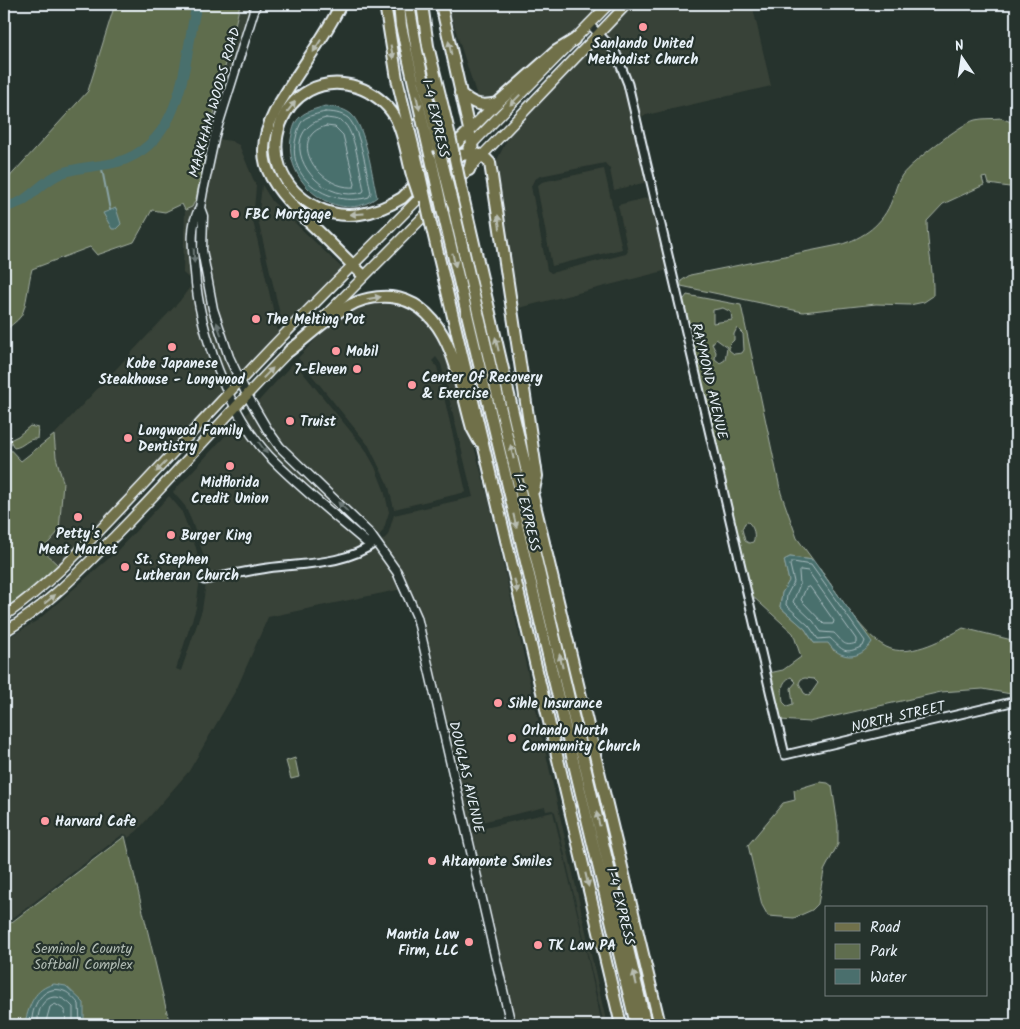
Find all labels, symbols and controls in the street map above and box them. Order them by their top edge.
marker: Sanlando United Methodist Church [637,21,649,33]
street label: MARKHAM WOODS ROAD [183,25,247,180]
north arrow [938,32,988,82]
place label: Sanlando United Methodist Church [588,33,698,71]
text: N [953,35,966,58]
one-way arrow [312,40,321,53]
one-way arrow [446,40,454,55]
one-way arrow [388,44,396,60]
street label: I-4 EXPRESS [415,77,455,160]
one-way arrow [509,94,521,106]
one-way arrow [414,95,422,110]
one-way arrow [285,101,296,114]
place label: FBC Mortgage [245,204,331,226]
marker: FBC Mortgage [229,208,241,220]
one-way arrow [349,211,365,219]
one-way arrow [495,213,503,229]
one-way arrow [190,248,198,264]
one-way arrow [450,253,458,268]
one-way arrow [366,294,382,302]
place label: The Melting Pot [266,309,366,331]
marker: The Melting Pot [250,313,262,325]
one-way arrow [215,321,223,336]
street label: RAYMOND AVENUE [685,321,733,442]
one-way arrow [493,336,501,351]
marker: Kobe Japanese Steakhouse - Longwood [166,341,178,353]
place label: Mobil [346,341,379,363]
marker: Mobil [330,345,342,357]
place label: Kobe Japanese Steakhouse - Longwood [99,353,246,391]
place label: 7-Eleven [294,359,347,381]
marker: 7-Eleven [351,363,363,375]
place label: Center Of Recovery & Exercise [422,367,543,405]
one-way arrow [262,368,274,380]
marker: Center Of Recovery & Exercise [406,379,418,391]
place label: Truist [300,411,337,433]
marker: Truist [284,415,296,427]
place label: Longwood Family Dentistry [138,420,244,458]
marker: Longwood Family Dentistry [122,432,134,444]
one-way arrow [258,441,268,455]
one-way arrow [508,444,516,459]
one-way arrow [155,460,167,472]
marker: Midflorida Credit Union [224,460,236,472]
street label: I-4 EXPRESS [506,471,546,554]
place label: Midflorida Credit Union [191,472,269,510]
one-way arrow [337,501,349,513]
marker: Petty's Meat Market [72,511,84,523]
one-way arrow [511,513,519,528]
place label: Petty's Meat Market [38,523,118,561]
place label: Burger King [181,525,252,547]
marker: Burger King [165,529,177,541]
place label: St. Stephen Lutheran Church [135,549,239,587]
marker: St. Stephen Lutheran Church [119,561,131,573]
one-way arrow [512,578,520,593]
one-way arrow [43,593,55,605]
one-way arrow [557,654,565,669]
place label: Sihle Insurance [508,693,602,715]
street label: NORTH STREET [849,695,949,738]
marker: Sihle Insurance [492,697,504,709]
street label: DOUGLAS AVENUE [442,719,490,836]
place label: Orlando North Community Church [522,720,640,758]
marker: Orlando North Community Church [506,732,518,744]
place label: Harvard Cafe [55,811,136,833]
one-way arrow [594,812,602,827]
marker: Harvard Cafe [39,815,51,827]
place label: Altamonte Smiles [442,851,553,873]
marker: Altamonte Smiles [426,855,438,867]
street label: I-4 EXPRESS [600,865,640,948]
one-way arrow [583,872,591,887]
legend [825,906,988,996]
text: Road [870,916,901,940]
place label: Mantia Law Firm, LLC [386,924,460,962]
place label: TK Law PA [548,935,616,957]
marker: Mantia Law Firm, LLC [463,936,475,948]
park label: Seminole County Softball Complex [33,938,134,976]
marker: TK Law PA [532,939,544,951]
text: Park [870,940,898,964]
text: Water [870,966,907,990]
one-way arrow [630,969,638,985]

